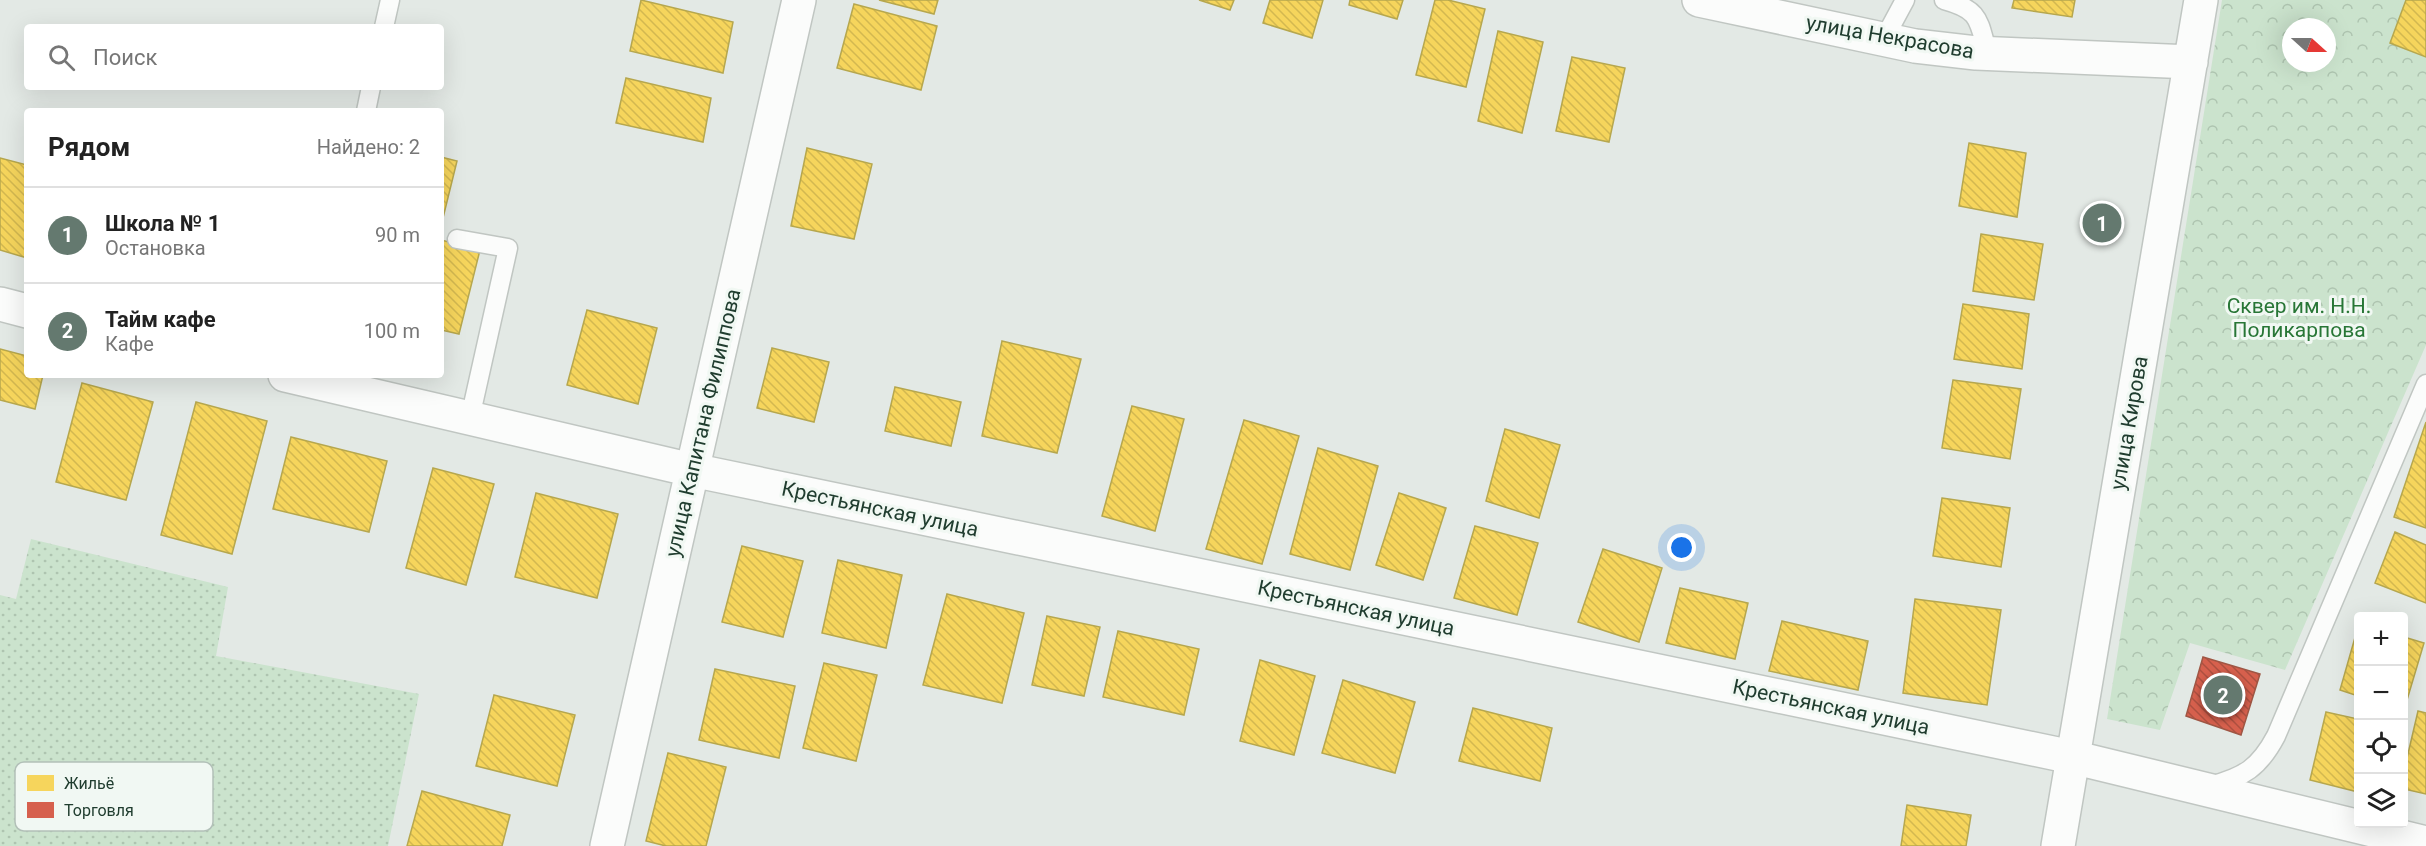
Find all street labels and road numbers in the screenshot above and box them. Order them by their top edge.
street label: улица Некрасова [1804,10,1976,64]
street label: улица Капитана Филиппова [660,287,746,559]
street label: улица Кирова [2105,354,2153,492]
street label: Крестьянская улица [779,476,981,542]
street label: Крестьянская улица [1255,575,1457,641]
street label: Крестьянская улица [1730,674,1932,740]

